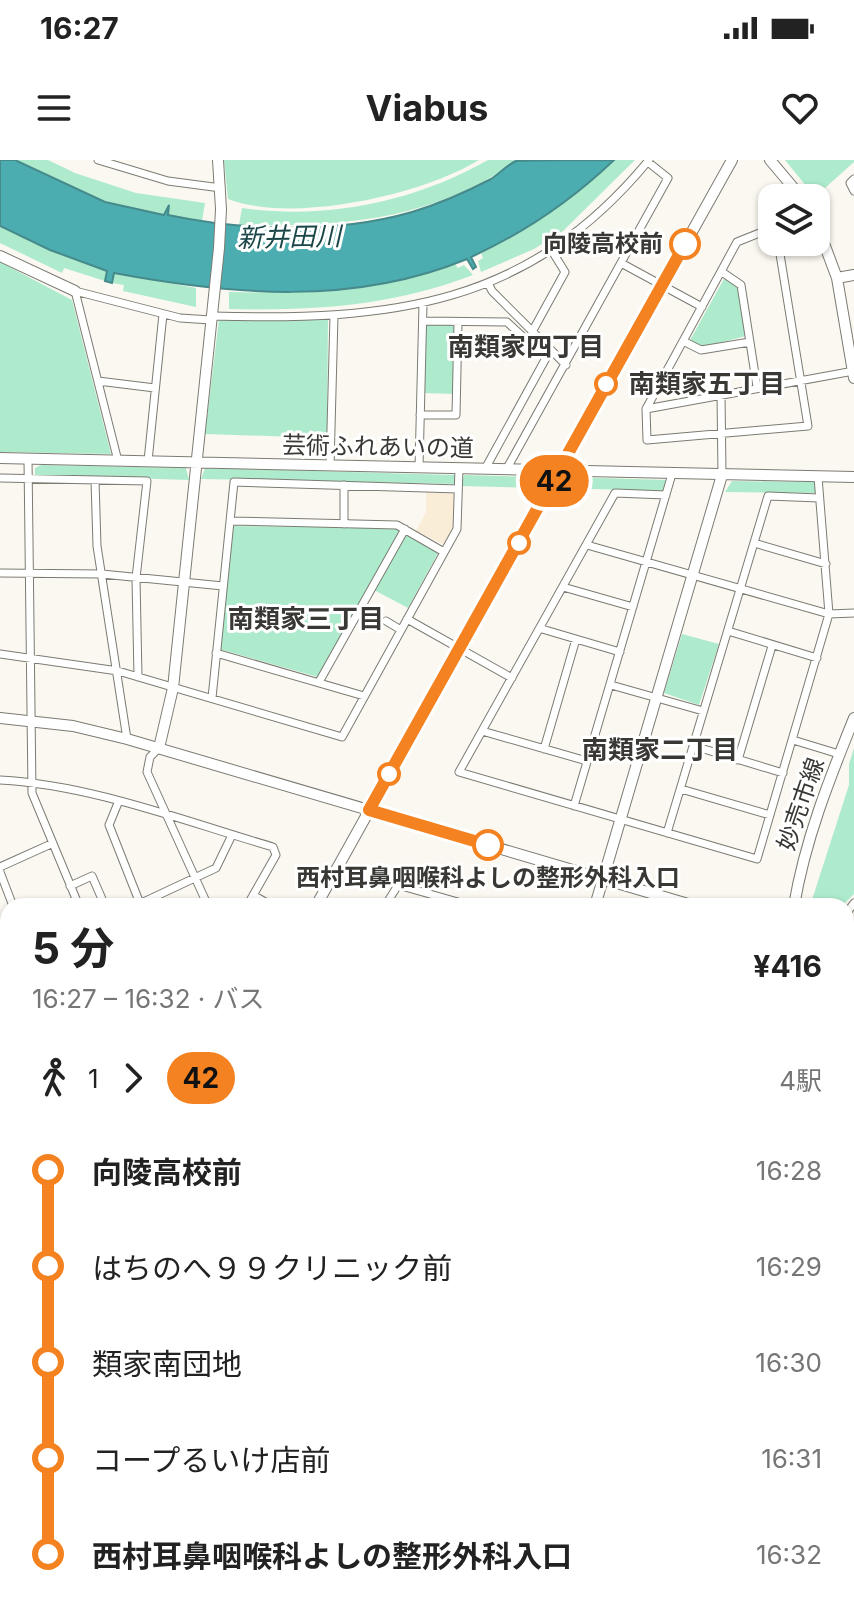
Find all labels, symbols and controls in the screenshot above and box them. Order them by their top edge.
text: 16:27 [40,10,119,46]
icon: menu [32,86,76,130]
text: Viabus [366,86,488,130]
icon: heart [778,86,822,130]
map controls [758,184,830,256]
button: layers [758,184,830,256]
water label: 新井田川 [237,220,344,253]
place label: 向陵高校前 [543,229,663,258]
marker: 向陵高校前 [670,229,700,259]
district label: 南類家四丁目 [448,331,604,362]
district label: 南類家五丁目 [629,368,785,399]
unlabelled marker [595,373,617,395]
street label: 芸術ふれあいの道 [282,430,474,463]
line badge: 42 [518,455,590,507]
text: 42 [536,464,572,498]
unlabelled marker [508,532,530,554]
district label: 南類家三丁目 [228,603,384,634]
district label: 南類家二丁目 [582,734,738,765]
street label: 妙売市線 [771,754,830,854]
unlabelled marker [378,763,400,785]
marker: 西村耳鼻咽喉科よしの整形外科入口 [473,830,503,860]
place label: 西村耳鼻咽喉科よしの整形外科入口 [296,863,680,892]
text: 5 分 [32,921,115,975]
text: ¥416 [753,948,822,984]
text: 16:27 – 16:32 · バス [32,983,265,1014]
icon: walk [32,1056,76,1100]
icon: forward [111,1056,155,1100]
text: 42 [183,1061,219,1095]
text: 1 [88,1063,99,1094]
text: 4駅 [779,1065,822,1096]
text: 向陵高校前 [92,1154,242,1190]
text: 16:28 [756,1155,822,1186]
text: はちのへ９９クリニック前 [92,1250,452,1286]
text: 16:29 [756,1251,822,1282]
text: 類家南団地 [92,1346,242,1382]
text: 16:30 [755,1347,822,1378]
text: コープるいけ店前 [92,1442,330,1478]
text: 16:31 [761,1443,822,1474]
text: 西村耳鼻咽喉科よしの整形外科入口 [92,1538,572,1574]
text: 16:32 [756,1539,822,1570]

